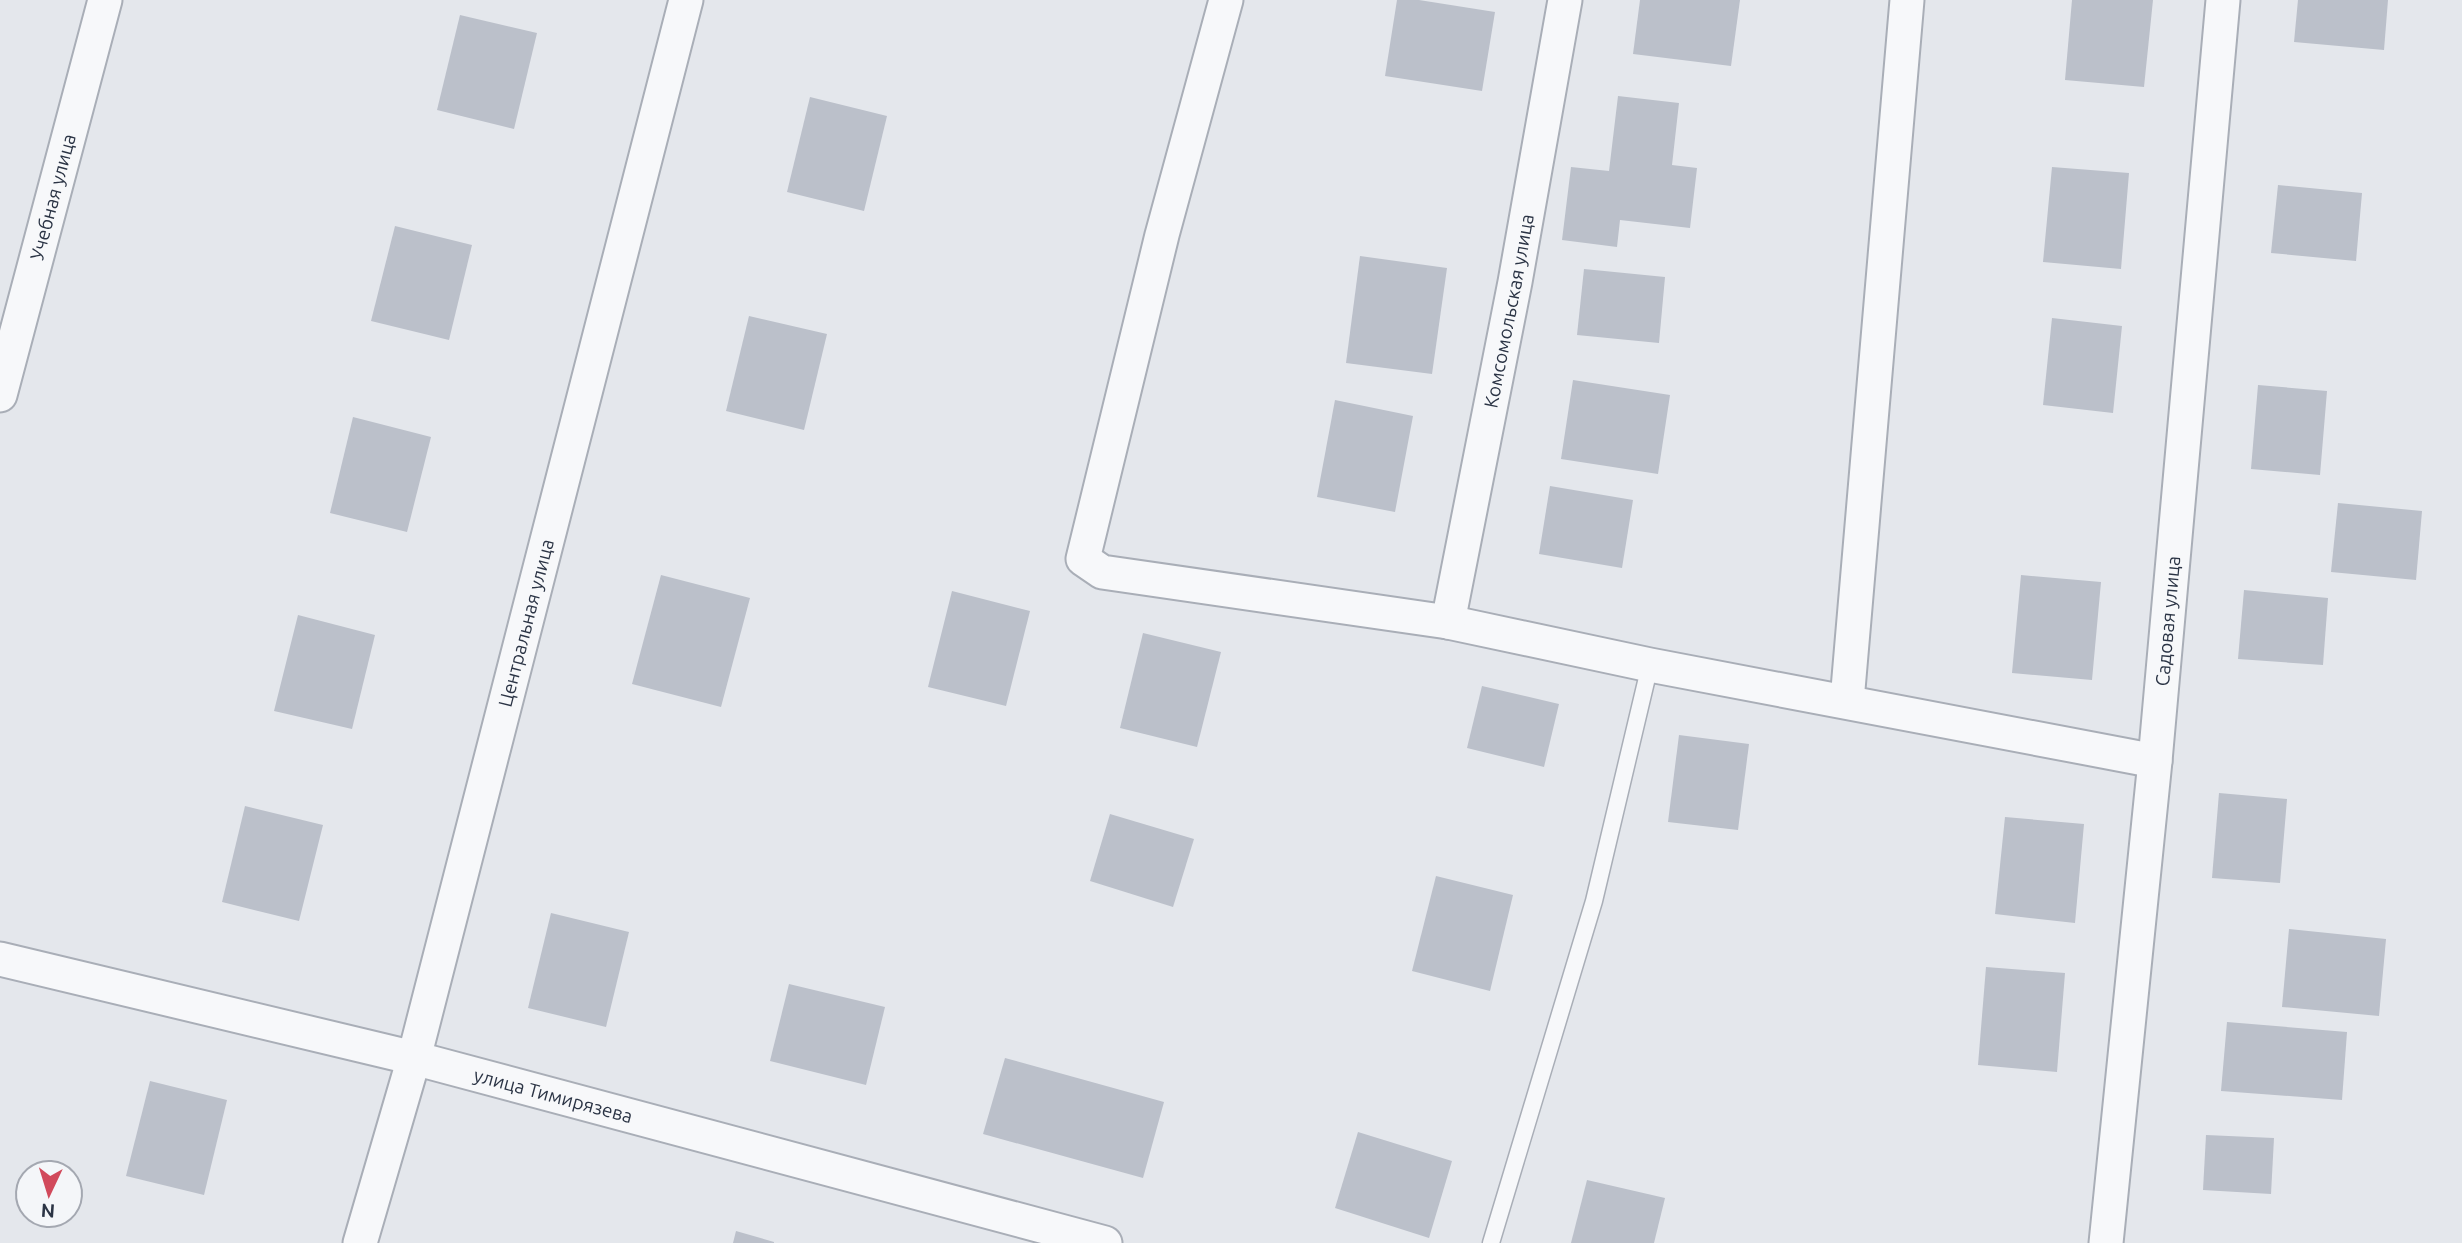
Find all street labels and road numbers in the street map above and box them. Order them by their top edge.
street label: Учебная улица [25,131,80,262]
street label: Комсомольская улица [1479,212,1538,410]
street label: Центральная улица [494,536,558,709]
street label: Садовая улица [2151,555,2184,687]
street label: улица Тимирязева [472,1064,635,1127]

